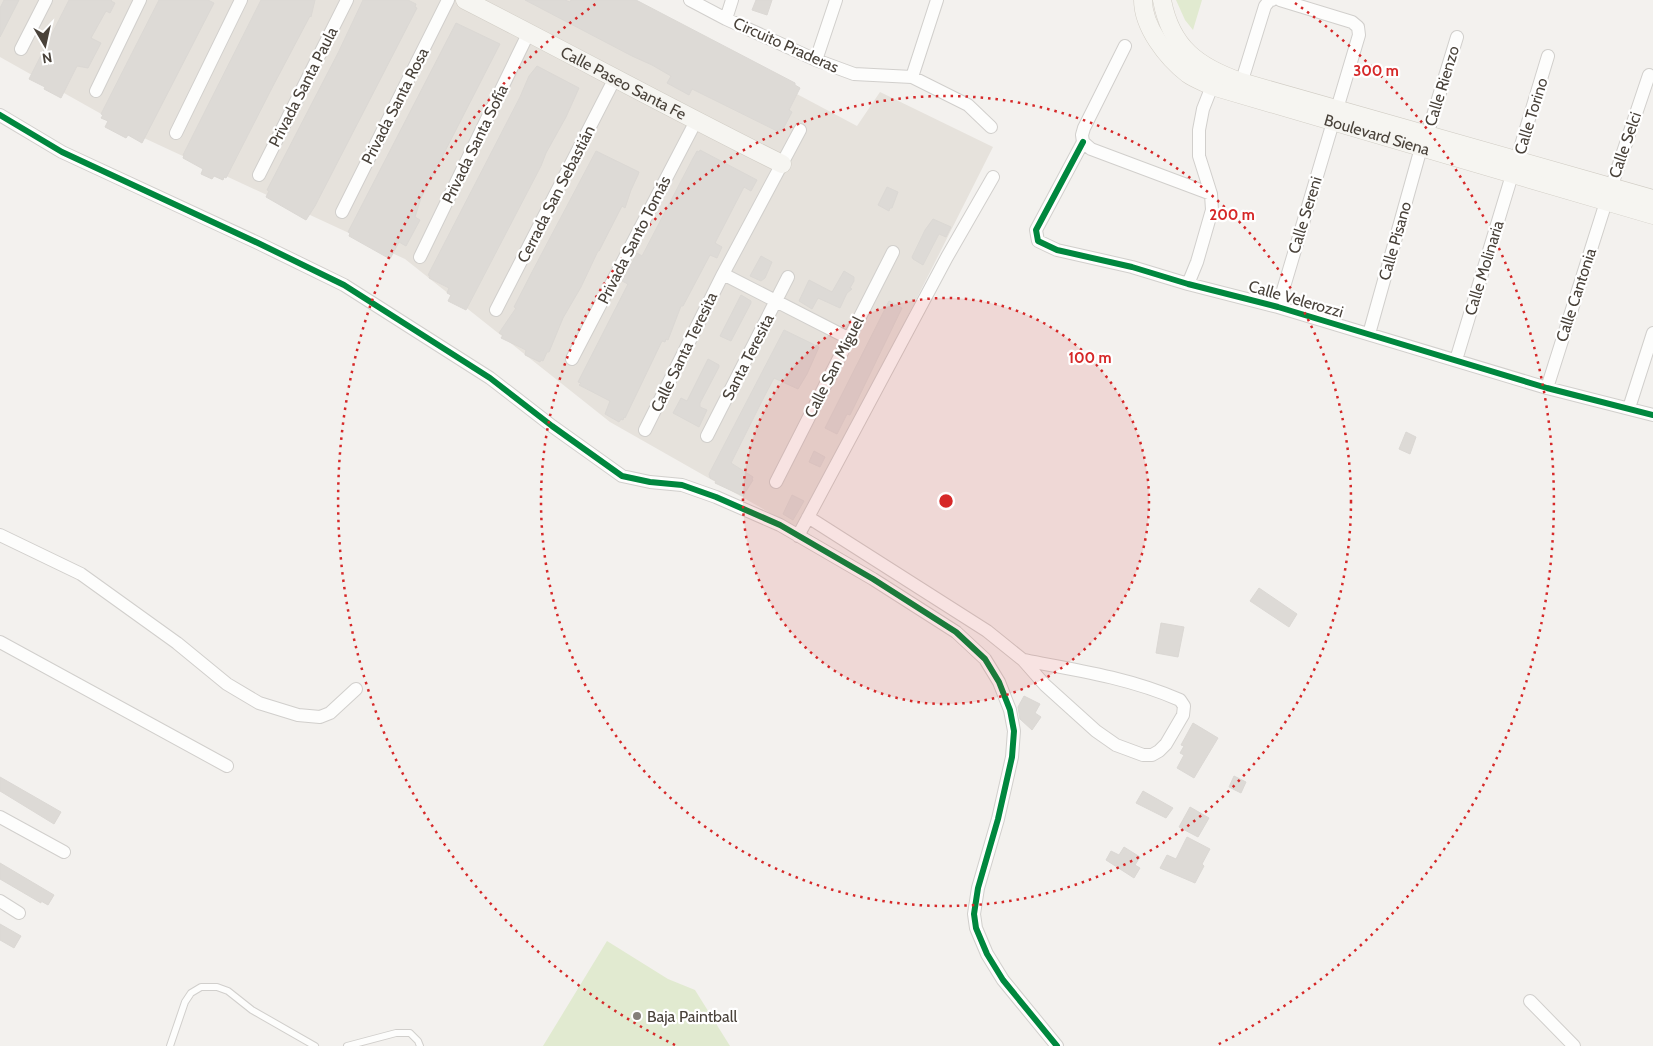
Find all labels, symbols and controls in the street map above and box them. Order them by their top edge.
street label: Circuito Praderas [730,13,842,77]
north arrow [20,20,70,70]
street label: Privada Santa Paula [265,24,342,150]
street label: Calle Paseo Santa Fe [558,42,690,123]
street label: Calle Rienzo [1421,43,1463,128]
street label: Privada Santa Rosa [357,44,433,167]
text: N [41,48,53,68]
text: 300 m [1353,62,1399,80]
street label: Calle Torino [1510,75,1552,157]
street label: Privada Santa Sofía [438,81,512,207]
street label: Calle Selci [1605,109,1645,181]
street label: Boulevard Siena [1322,110,1432,159]
street label: Cerrada San Sebastián [513,122,599,266]
street label: Privada Santo Tomás [594,173,675,307]
street label: Calle Sereni [1284,174,1326,256]
street label: Calle Pisano [1375,199,1415,283]
text: 200 m [1209,206,1255,224]
street label: Calle Molinaria [1461,218,1508,318]
street label: Calle Cantonia [1552,245,1600,344]
street label: Calle Velerozzi [1246,276,1346,322]
street label: Calle Santa Teresita [647,289,721,415]
street label: Santa Teresita [718,310,778,403]
street label: Calle San Miguel [800,313,868,421]
text: 100 m [1068,349,1112,367]
centre of rings [937,492,955,510]
place label: Baja Paintball [647,1007,737,1026]
marker: Baja Paintball [631,1010,643,1022]

